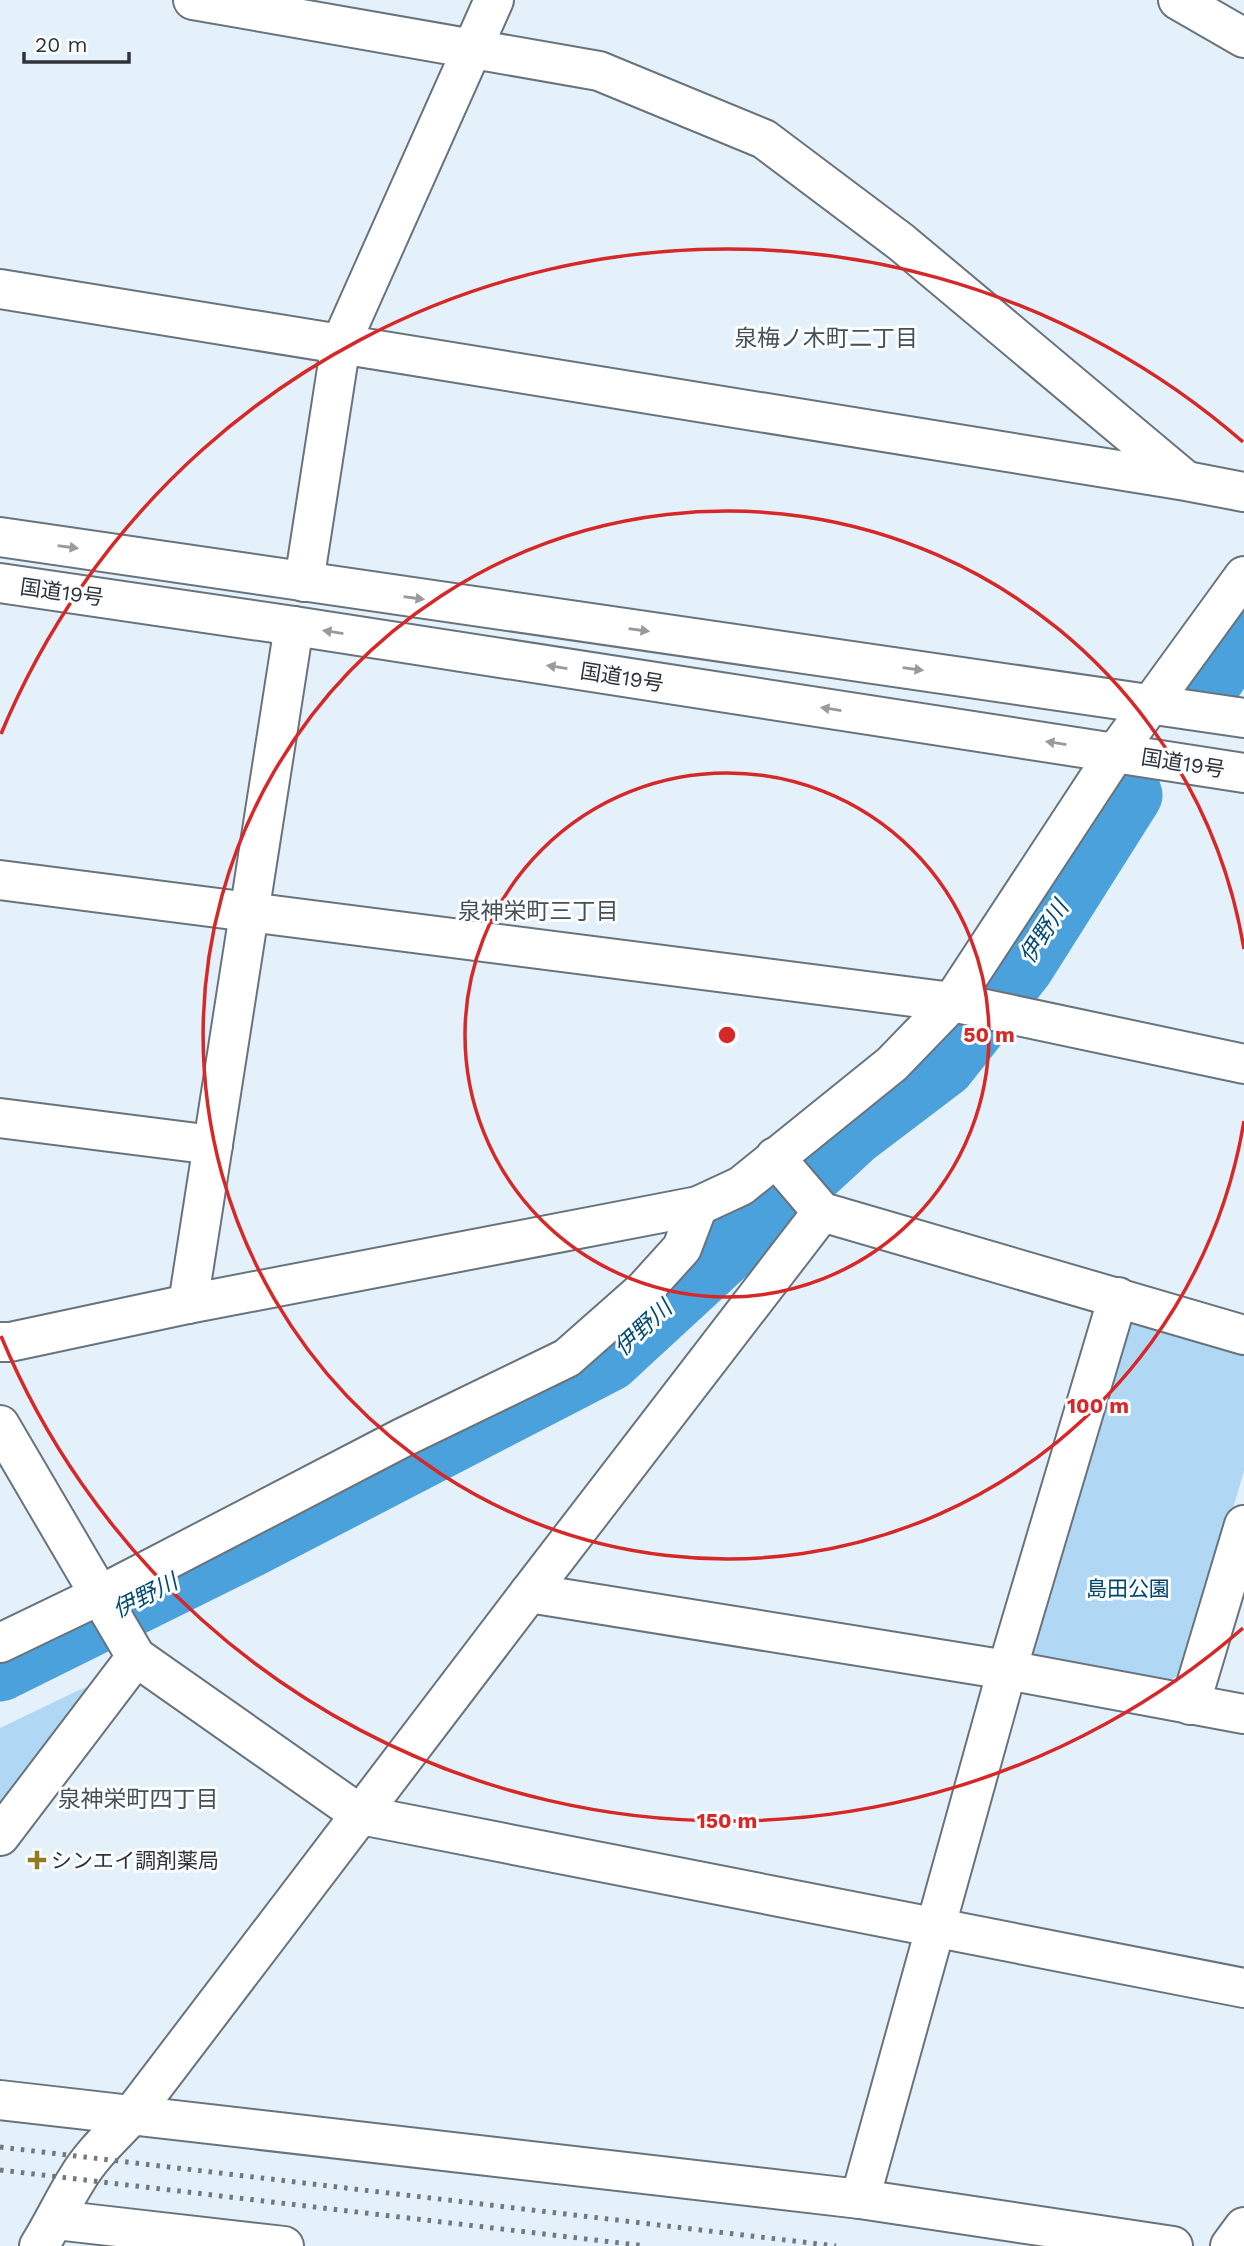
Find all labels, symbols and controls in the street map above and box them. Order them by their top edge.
scale bar [24,21,130,65]
text: 20 m [35,32,87,57]
district label: 泉梅ノ木町二丁目 [734,325,918,352]
one-way arrow [57,542,79,553]
street label: 国道19号 [19,574,105,610]
one-way arrow [403,593,425,604]
one-way arrow [628,625,650,636]
one-way arrow [321,626,343,637]
street label: 国道19号 [578,658,666,696]
one-way arrow [546,661,568,672]
one-way arrow [902,664,924,675]
one-way arrow [820,703,842,714]
one-way arrow [1044,738,1066,749]
street label: 国道19号 [1139,744,1227,782]
water label: 伊野川 [1014,893,1076,968]
district label: 泉神栄町三丁目 [458,898,619,925]
text: 50 m [963,1022,1015,1047]
centre of rings [715,1023,739,1047]
water label: 伊野川 [609,1293,680,1361]
text: 100 m [1067,1393,1129,1418]
water label: 伊野川 [108,1567,185,1624]
park label: 島田公園 [1086,1576,1170,1601]
district label: 泉神栄町四丁目 [58,1786,219,1813]
text: 150 m [697,1808,757,1833]
place label: シンエイ調剤薬局 [51,1848,219,1873]
marker: シンエイ調剤薬局 [29,1852,45,1868]

